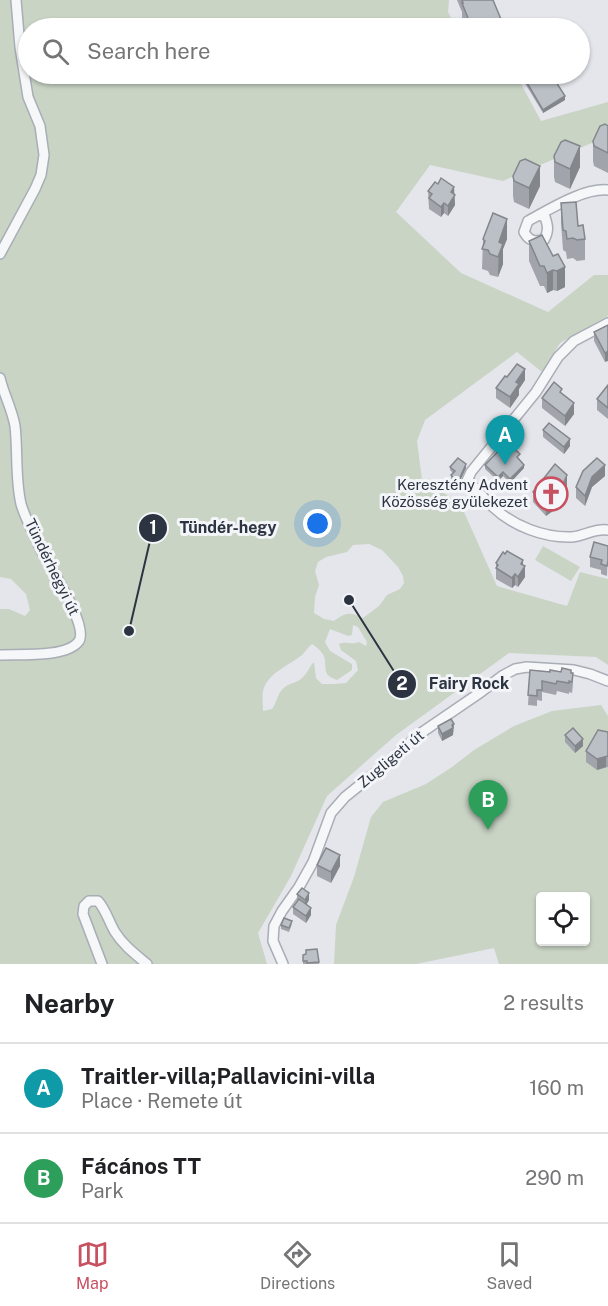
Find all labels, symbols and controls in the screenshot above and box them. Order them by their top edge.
search box [18,18,590,84]
icon: search [39,35,72,68]
text: Search here [87,38,211,64]
pin: A [486,416,524,465]
place label: Keresztény Advent Közösség gyülekezet [381,476,528,510]
church icon: Keresztény Advent Közösség gyülekezet [533,476,569,512]
your location [303,509,332,538]
callout: Tündér-hegy [138,511,289,545]
street label: Tündérhegyi út [22,516,83,618]
text: 1 [149,517,157,538]
text: Tündér-hegy [179,518,277,537]
callout: Fairy Rock [387,667,522,701]
text: 2 [396,673,408,694]
text: Fairy Rock [429,674,509,693]
street label: Zugligeti út [354,726,427,791]
pin: B [468,780,508,830]
map controls [536,892,590,946]
button: locate [536,892,590,946]
text: Nearby [24,988,114,1019]
text: 2 results [503,991,584,1015]
text: Traitler-villa;Pallavicini-villa [81,1063,375,1089]
text: A [36,1076,51,1100]
text: 160 m [529,1076,584,1100]
text: Place · Remete út [81,1089,243,1113]
text: Fácános TT [81,1153,201,1179]
text: B [37,1166,50,1190]
text: 290 m [525,1166,584,1190]
text: Park [81,1179,124,1203]
tab: Map [76,1238,109,1293]
tab: Directions [260,1238,335,1293]
tab: Saved [487,1238,532,1293]

